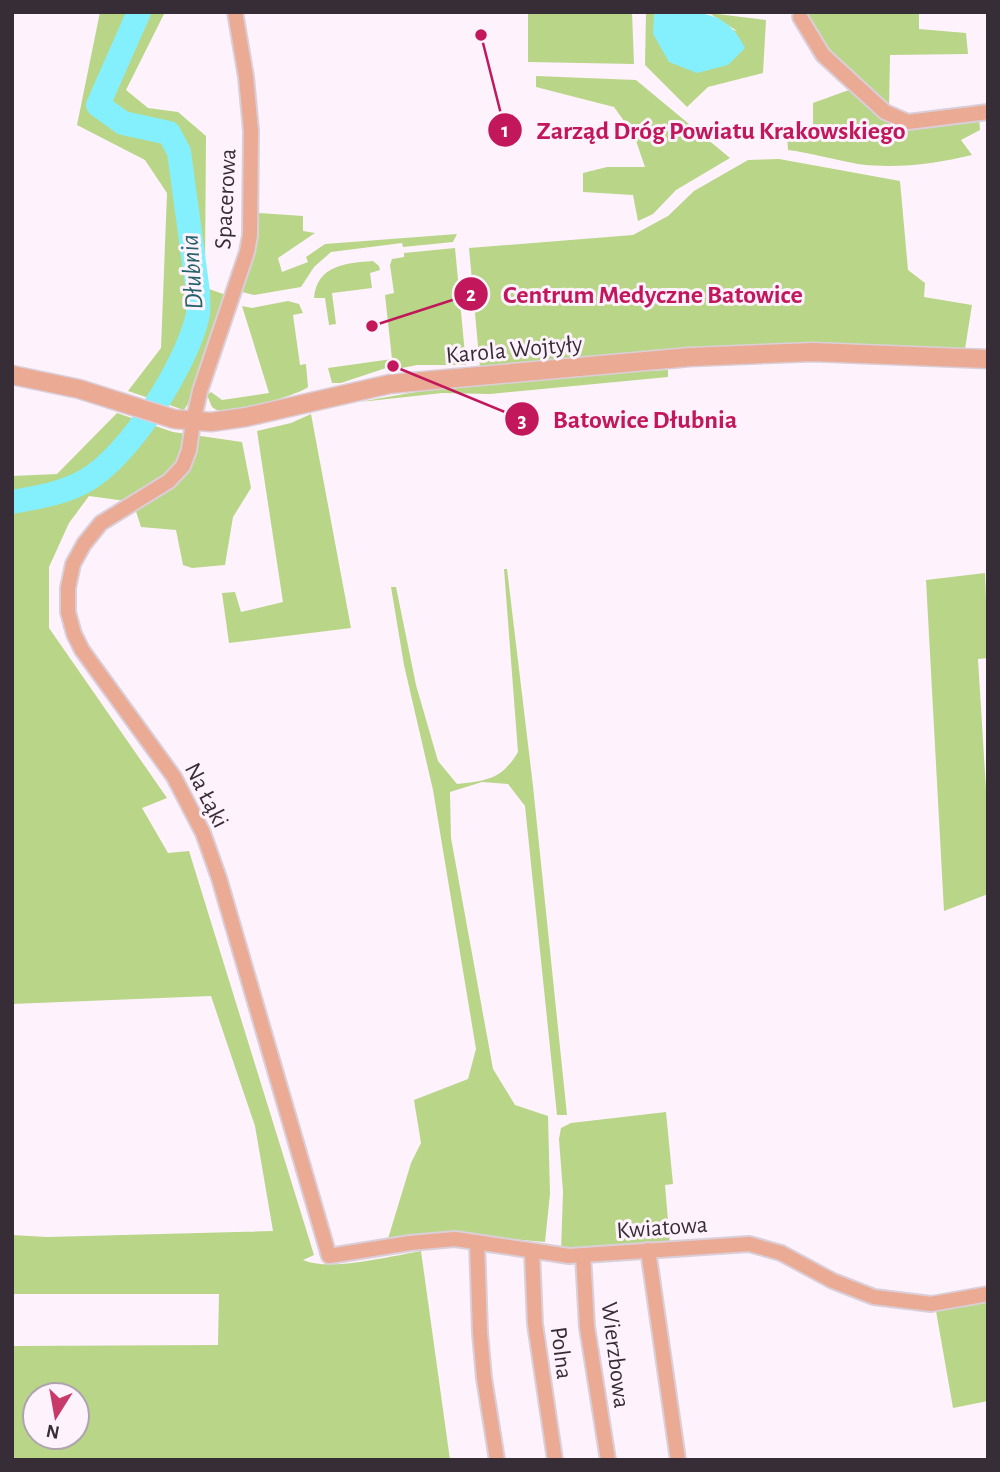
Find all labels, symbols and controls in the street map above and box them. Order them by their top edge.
callout: Zarząd Dróg Powiatu Krakowskiego [488,107,920,154]
text: Zarząd Dróg Powiatu Krakowskiego [536,118,906,144]
text: 1 [501,120,509,141]
street label: Spacerowa [211,148,241,250]
water label: Dłubnia [176,233,208,310]
callout: Centrum Medyczne Batowice [454,270,816,317]
text: Centrum Medyczne Batowice [503,282,803,308]
text: 2 [466,284,476,305]
street label: Karola Wojtyły [445,332,583,368]
callout: Batowice Dłubnia [504,396,752,443]
text: Batowice Dłubnia [553,407,737,433]
text: 3 [517,410,527,431]
street label: Na Łąki [180,759,232,832]
street label: Kwiatowa [616,1213,708,1243]
street label: Wierzbowa [597,1301,633,1409]
street label: Polna [546,1326,576,1381]
north arrow [21,1381,91,1451]
text: N [45,1421,61,1442]

